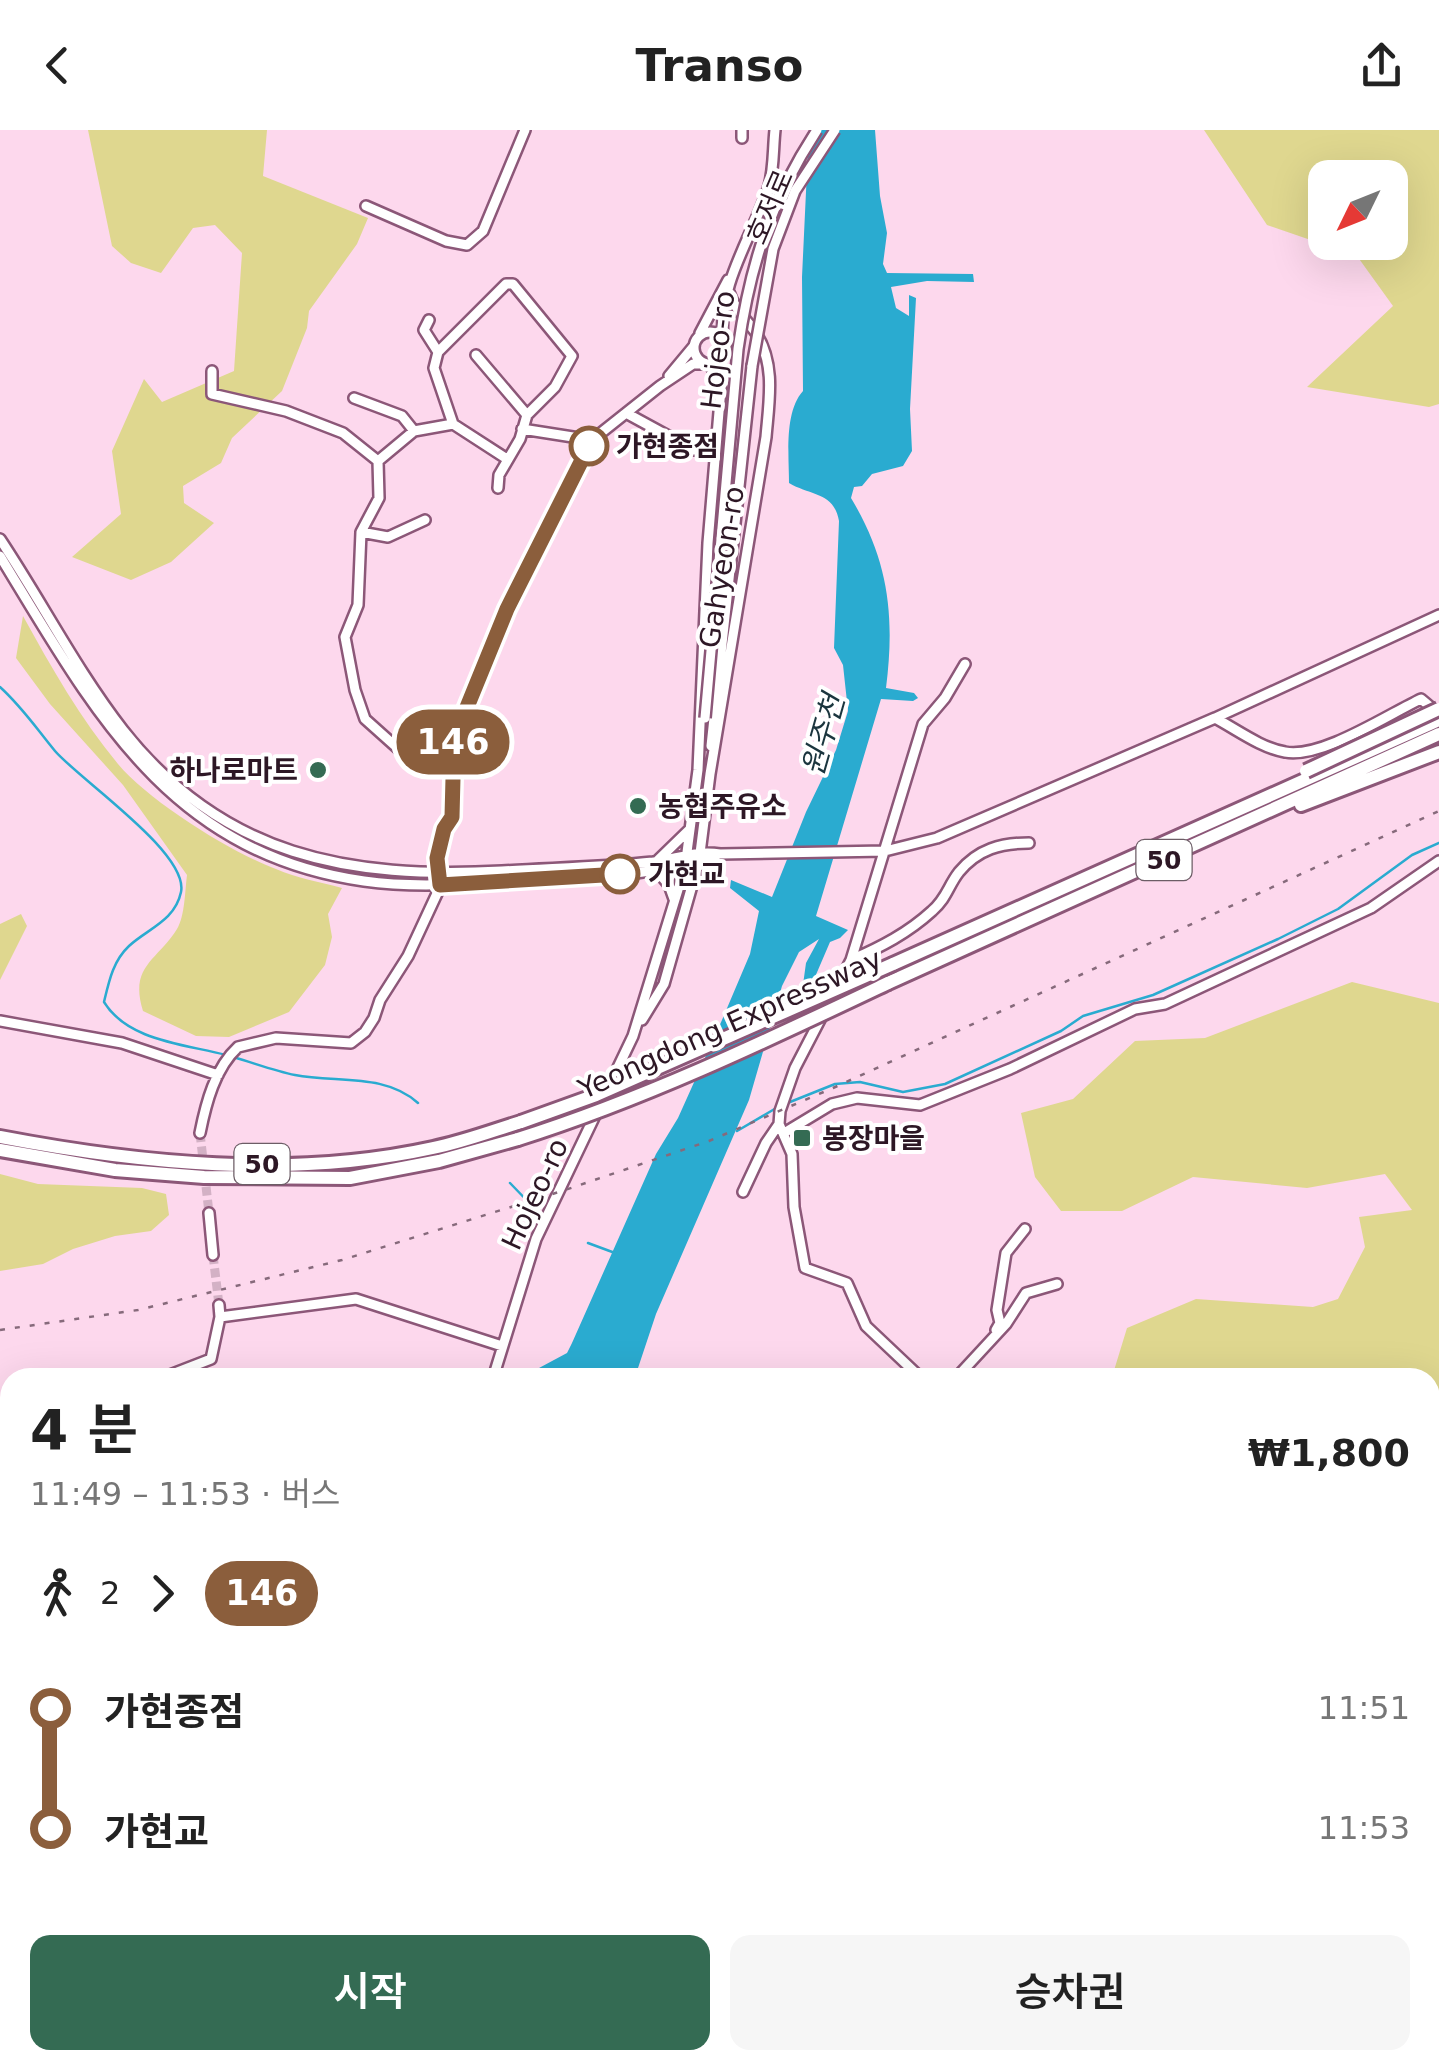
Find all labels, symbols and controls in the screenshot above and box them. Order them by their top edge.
icon: back [30,38,85,93]
icon: share [1354,38,1409,93]
text: Transo [635,39,804,92]
north arrow [1308,160,1408,260]
map controls [1308,160,1408,260]
street label: 호저로 [740,165,800,249]
street label: Hojeo-ro [694,289,742,411]
marker: 가현종점 [570,427,608,465]
place label: 가현종점 [616,430,719,463]
street label: Gahyeon-ro [693,484,751,650]
water label: 원주천 [795,687,852,780]
line badge: 146 [396,710,510,774]
text: 146 [416,722,490,762]
place label: 하나로마트 [169,754,298,787]
marker: 하나로마트 [307,759,329,781]
place label: 농협주유소 [658,790,787,823]
marker: 농협주유소 [627,795,649,817]
road number: 50 [1136,840,1192,880]
marker: 가현교 [601,855,639,893]
place label: 가현교 [648,858,725,891]
street label: Yeongdong Expressway [572,942,887,1106]
place label: 봉장마을 [822,1122,925,1155]
marker: 봉장마을 [791,1127,813,1149]
street label: Hojeo-ro [495,1133,575,1255]
road number: 50 [234,1144,290,1184]
text: 4 분 [30,1398,138,1462]
text: ₩1,800 [1248,1431,1410,1475]
text: 11:49 – 11:53 · 버스 [30,1475,340,1513]
icon: walk [30,1566,85,1621]
icon: forward [135,1566,190,1621]
text: 146 [225,1573,298,1613]
text: 2 [100,1574,120,1612]
text: 11:51 [1318,1689,1410,1727]
text: 가현종점 [104,1690,244,1734]
text: 11:53 [1318,1809,1410,1847]
text: 가현교 [104,1810,209,1854]
button: 시작 [30,1935,710,2050]
button: 승차권 [730,1935,1410,2050]

